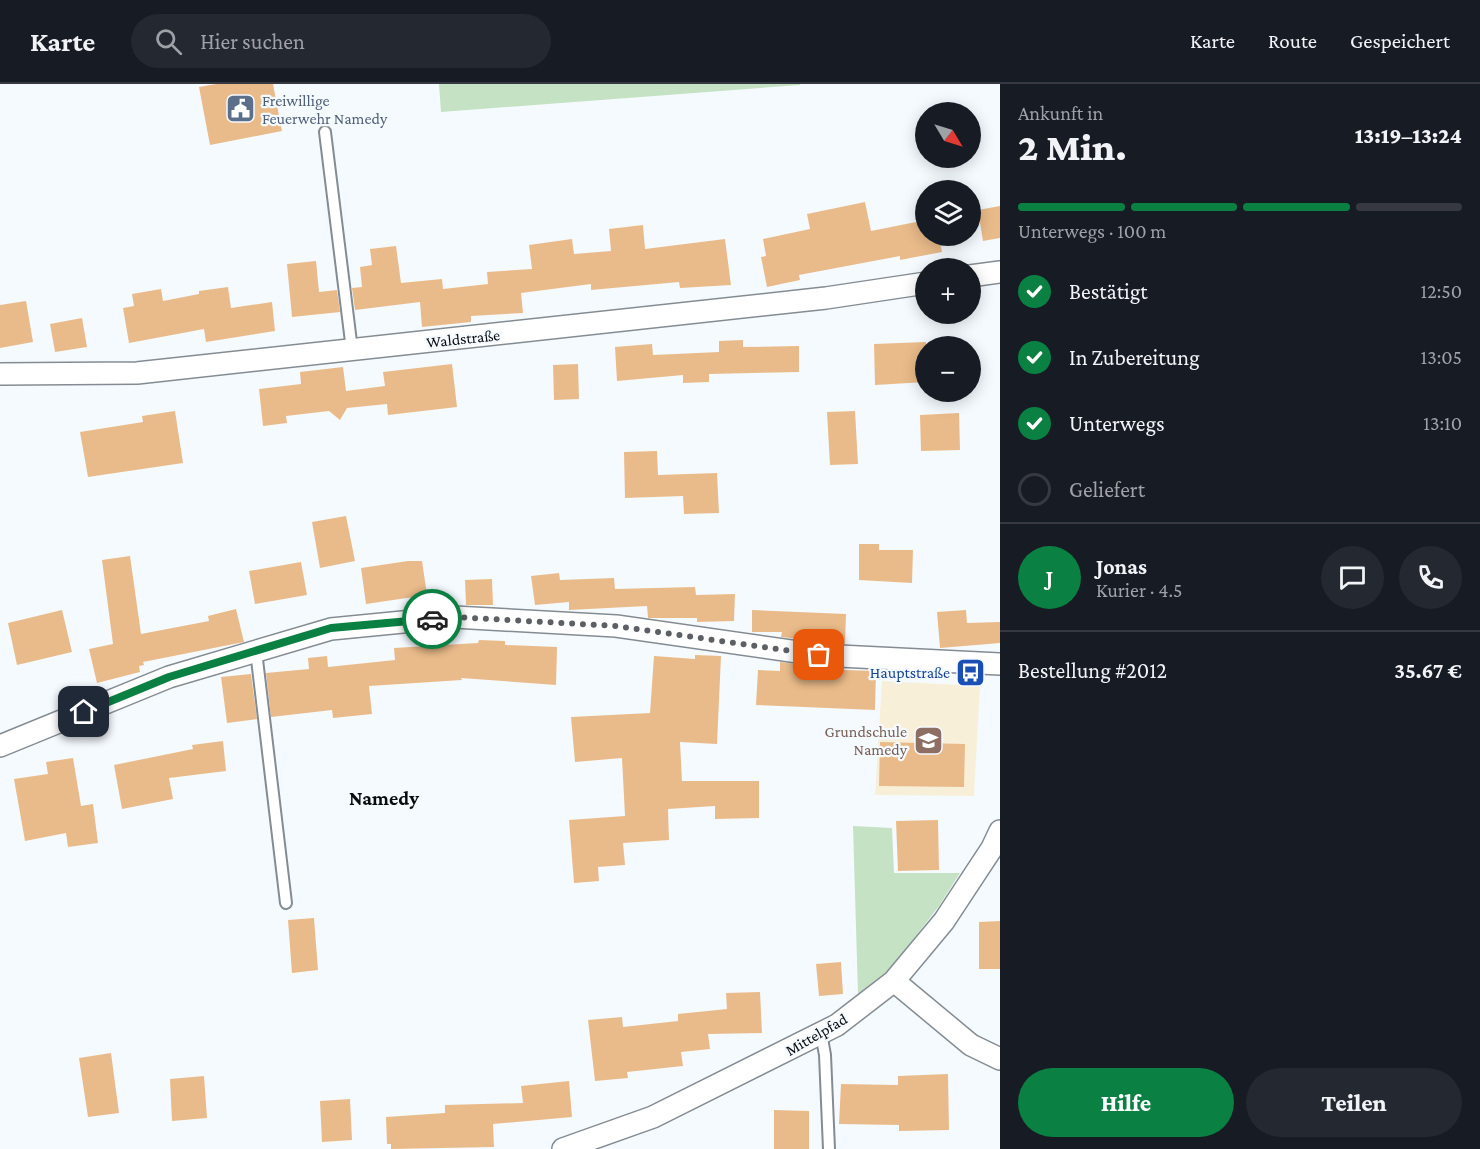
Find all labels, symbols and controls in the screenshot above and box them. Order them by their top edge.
search box [131,14,551,68]
icon: search [152,25,185,58]
text: Karte [30,26,95,57]
text: Hier suchen [200,29,305,54]
text: Karte [1190,29,1235,53]
text: Route [1268,29,1317,53]
text: Gespeichert [1350,29,1450,53]
place label: Freiwillige Feuerwehr Namedy [262,92,388,128]
public building icon: Freiwillige Feuerwehr Namedy [225,93,257,125]
north arrow [915,102,981,168]
map controls [915,102,981,402]
text: Ankunft in [1018,102,1103,124]
text: 13:19–13:24 [1355,123,1462,148]
text: 2 Min. [1018,125,1127,168]
button: layers [915,180,981,246]
text: Unterwegs · 100 m [1018,220,1166,242]
button: + [915,258,981,324]
icon: check [1018,275,1051,308]
text: Bestätigt [1069,279,1148,304]
text: 12:50 [1421,280,1462,302]
street label: Waldstraße [425,326,501,351]
button: − [915,336,981,402]
icon: check [1018,341,1051,374]
text: In Zubereitung [1069,345,1200,370]
text: 13:05 [1421,346,1462,368]
icon: check [1018,407,1051,440]
text: Unterwegs [1069,411,1165,436]
text: 13:10 [1423,412,1462,434]
text: Geliefert [1069,477,1145,502]
button: chat [1321,546,1384,609]
button: phone [1399,546,1462,609]
text: Jonas [1096,554,1147,579]
text: J [1046,565,1053,590]
text: Kurier · 4.5 [1096,579,1183,601]
courier [402,589,462,649]
icon: car [416,603,449,636]
pin [793,629,844,680]
icon: bag [802,638,835,671]
bus stop icon: Hauptstraße [955,656,987,688]
text: Bestellung #2012 [1018,658,1167,683]
text: 35.67 € [1394,658,1462,683]
place label: Hauptstraße [870,664,950,682]
pin [58,686,109,737]
icon: home [67,695,100,728]
place label: Grundschule Namedy [825,723,908,759]
school or university icon: Grundschule Namedy [912,724,944,756]
district label: Namedy [349,787,419,809]
street label: Mittelpfad [782,1010,851,1060]
button: Hilfe [1018,1068,1234,1137]
button: Teilen [1246,1068,1462,1137]

